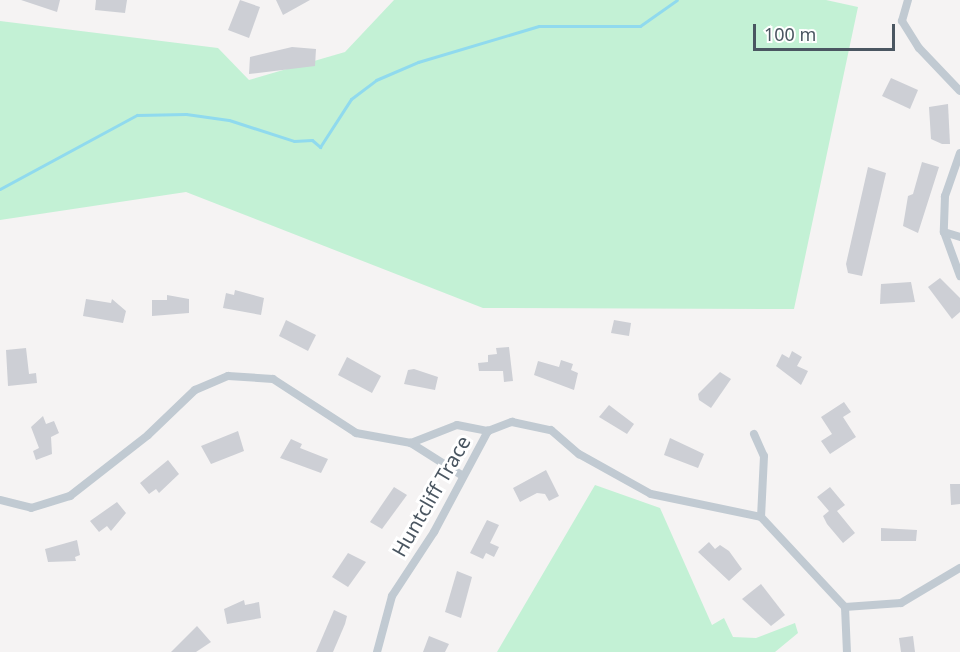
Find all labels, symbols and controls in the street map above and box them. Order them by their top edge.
scale bar [756,12,898,50]
text: 100 m [764,22,816,46]
street label: Huntcliff Trace [387,431,475,561]

